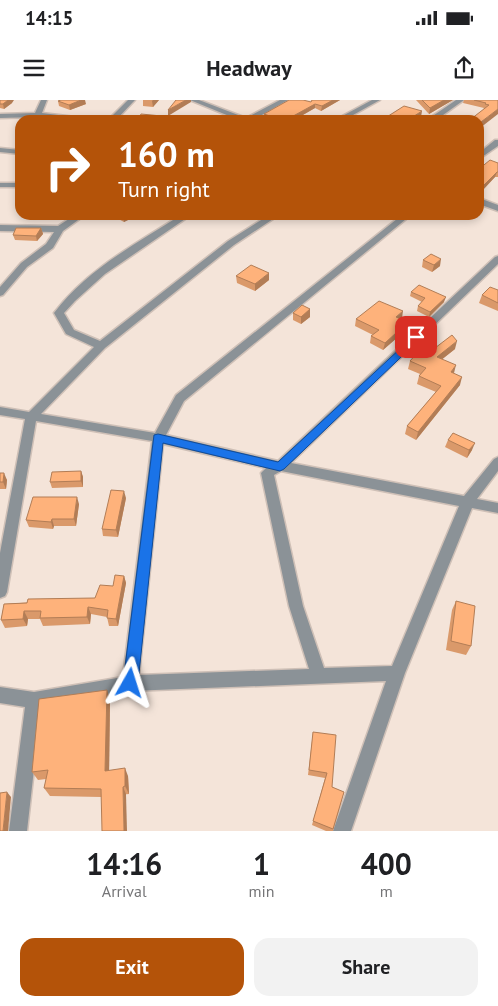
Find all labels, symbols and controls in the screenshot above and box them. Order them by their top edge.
text: 14:15 [25,6,73,30]
icon: menu [20,54,48,82]
text: Headway [206,54,292,82]
icon: share [450,54,478,82]
text: 160 m [118,131,215,177]
icon: right [35,135,100,200]
text: Turn right [118,175,210,203]
pin [395,316,437,358]
icon: arrive [402,323,430,351]
position arrow [103,656,155,708]
text: 14:16 [86,844,162,883]
text: 1 [253,844,270,883]
text: 400 [361,844,412,883]
text: Arrival [102,881,147,901]
text: min [249,881,275,901]
text: m [380,881,393,901]
button: Exit [20,938,244,996]
button: Share [254,938,478,996]

